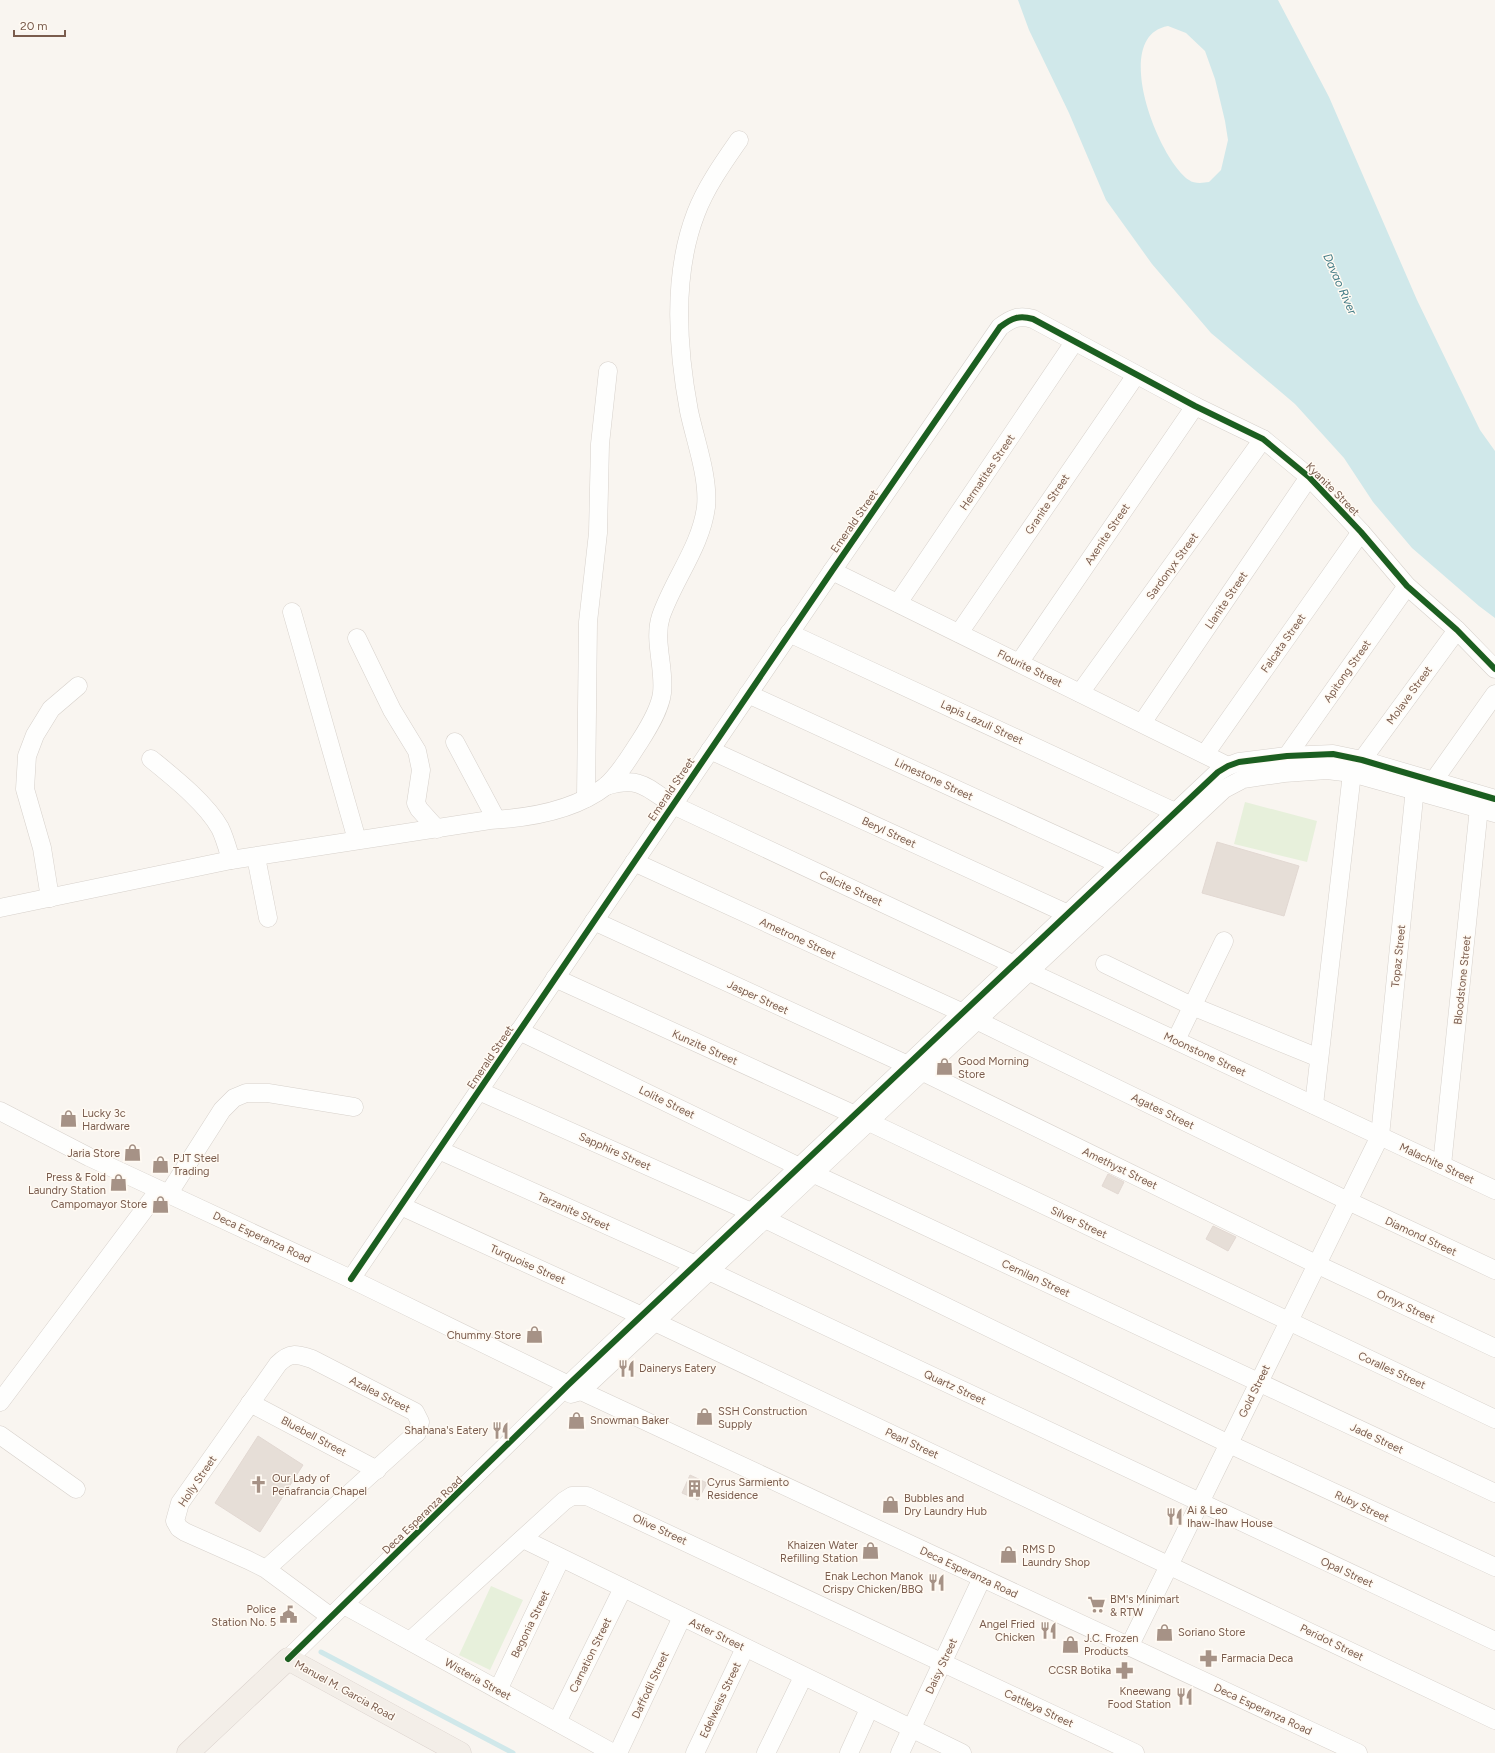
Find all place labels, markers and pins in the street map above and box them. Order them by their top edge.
place label: Good Morning Store [958,1055,1029,1081]
shop icon: Good Morning Store [935,1057,955,1077]
place label: Lucky 3c Hardware [82,1107,130,1133]
shop icon: Lucky 3c Hardware [59,1109,79,1129]
shop icon: Jaria Store [123,1143,143,1163]
place label: Jaria Store [67,1147,120,1160]
place label: PJT Steel Trading [173,1152,219,1178]
shop icon: PJT Steel Trading [150,1154,170,1174]
place label: Press & Fold Laundry Station [28,1171,106,1197]
shop icon: Press & Fold Laundry Station [109,1173,129,1193]
shop icon: Campomayor Store [150,1194,170,1214]
place label: Campomayor Store [51,1198,147,1211]
shop icon: Chummy Store [524,1325,544,1345]
place label: Chummy Store [447,1329,521,1342]
restaurant icon: Dainerys Eatery [616,1358,636,1378]
place label: Dainerys Eatery [639,1362,716,1375]
place label: SSH Construction Supply [718,1405,807,1431]
shop icon: SSH Construction Supply [695,1407,715,1427]
shop icon: Snowman Baker [567,1410,587,1430]
place label: Snowman Baker [590,1414,669,1427]
restaurant icon: Shahana's Eatery [491,1420,511,1440]
place label: Shahana's Eatery [404,1424,488,1437]
place label: Our Lady of Peñafrancia Chapel [272,1472,367,1498]
church icon: Our Lady of Peñafrancia Chapel [249,1474,269,1494]
place label: Cyrus Sarmiento Residence [707,1476,789,1502]
building icon: Cyrus Sarmiento Residence [684,1478,704,1498]
place label: Bubbles and Dry Laundry Hub [904,1492,987,1518]
shop icon: Bubbles and Dry Laundry Hub [881,1494,901,1514]
place label: Ai & Leo Ihaw-Ihaw House [1187,1504,1273,1530]
restaurant icon: Ai & Leo Ihaw-Ihaw House [1164,1506,1184,1526]
place label: Khaizen Water Refilling Station [780,1539,858,1565]
shop icon: Khaizen Water Refilling Station [861,1541,881,1561]
place label: RMS D Laundry Shop [1022,1543,1091,1569]
shop icon: RMS D Laundry Shop [999,1545,1019,1565]
place label: Enak Lechon Manok Crispy Chicken/BBQ [823,1570,924,1596]
restaurant icon: Enak Lechon Manok Crispy Chicken/BBQ [926,1572,946,1592]
place label: BM's Minimart & RTW [1110,1593,1179,1619]
supermarket icon: BM's Minimart & RTW [1087,1595,1107,1615]
place label: Police Station No. 5 [211,1603,276,1629]
public building icon: Police Station No. 5 [279,1605,299,1625]
place label: Angel Fried Chicken [979,1618,1035,1644]
restaurant icon: Angel Fried Chicken [1038,1620,1058,1640]
shop icon: Soriano Store [1155,1622,1175,1642]
place label: Soriano Store [1178,1626,1245,1639]
place label: J.C. Frozen Products [1084,1632,1138,1658]
shop icon: J.C. Frozen Products [1061,1634,1081,1654]
pharmacy icon: Farmacia Deca [1198,1648,1218,1668]
place label: Farmacia Deca [1221,1652,1293,1665]
pharmacy icon: CCSR Botika [1114,1660,1134,1680]
place label: CCSR Botika [1048,1664,1111,1677]
place label: Kneewang Food Station [1107,1685,1171,1711]
restaurant icon: Kneewang Food Station [1174,1687,1194,1707]

